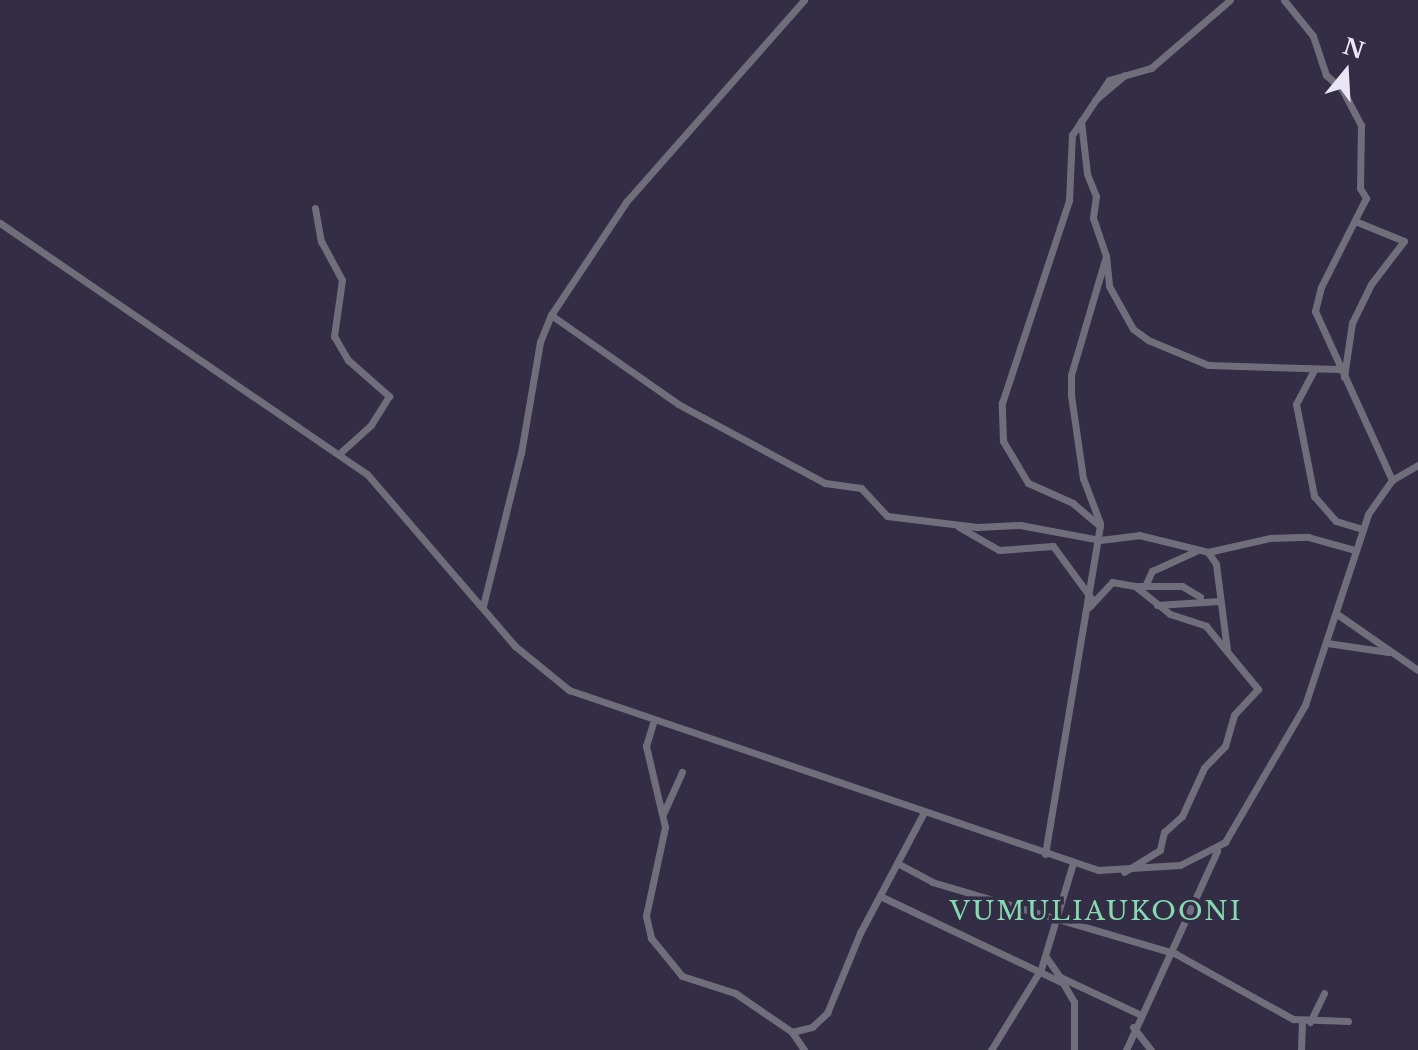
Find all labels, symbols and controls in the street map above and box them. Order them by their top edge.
north arrow [1306,32,1386,112]
text: N [1340,33,1368,65]
district label: VUMULIAUKOONI [950,896,1242,928]

